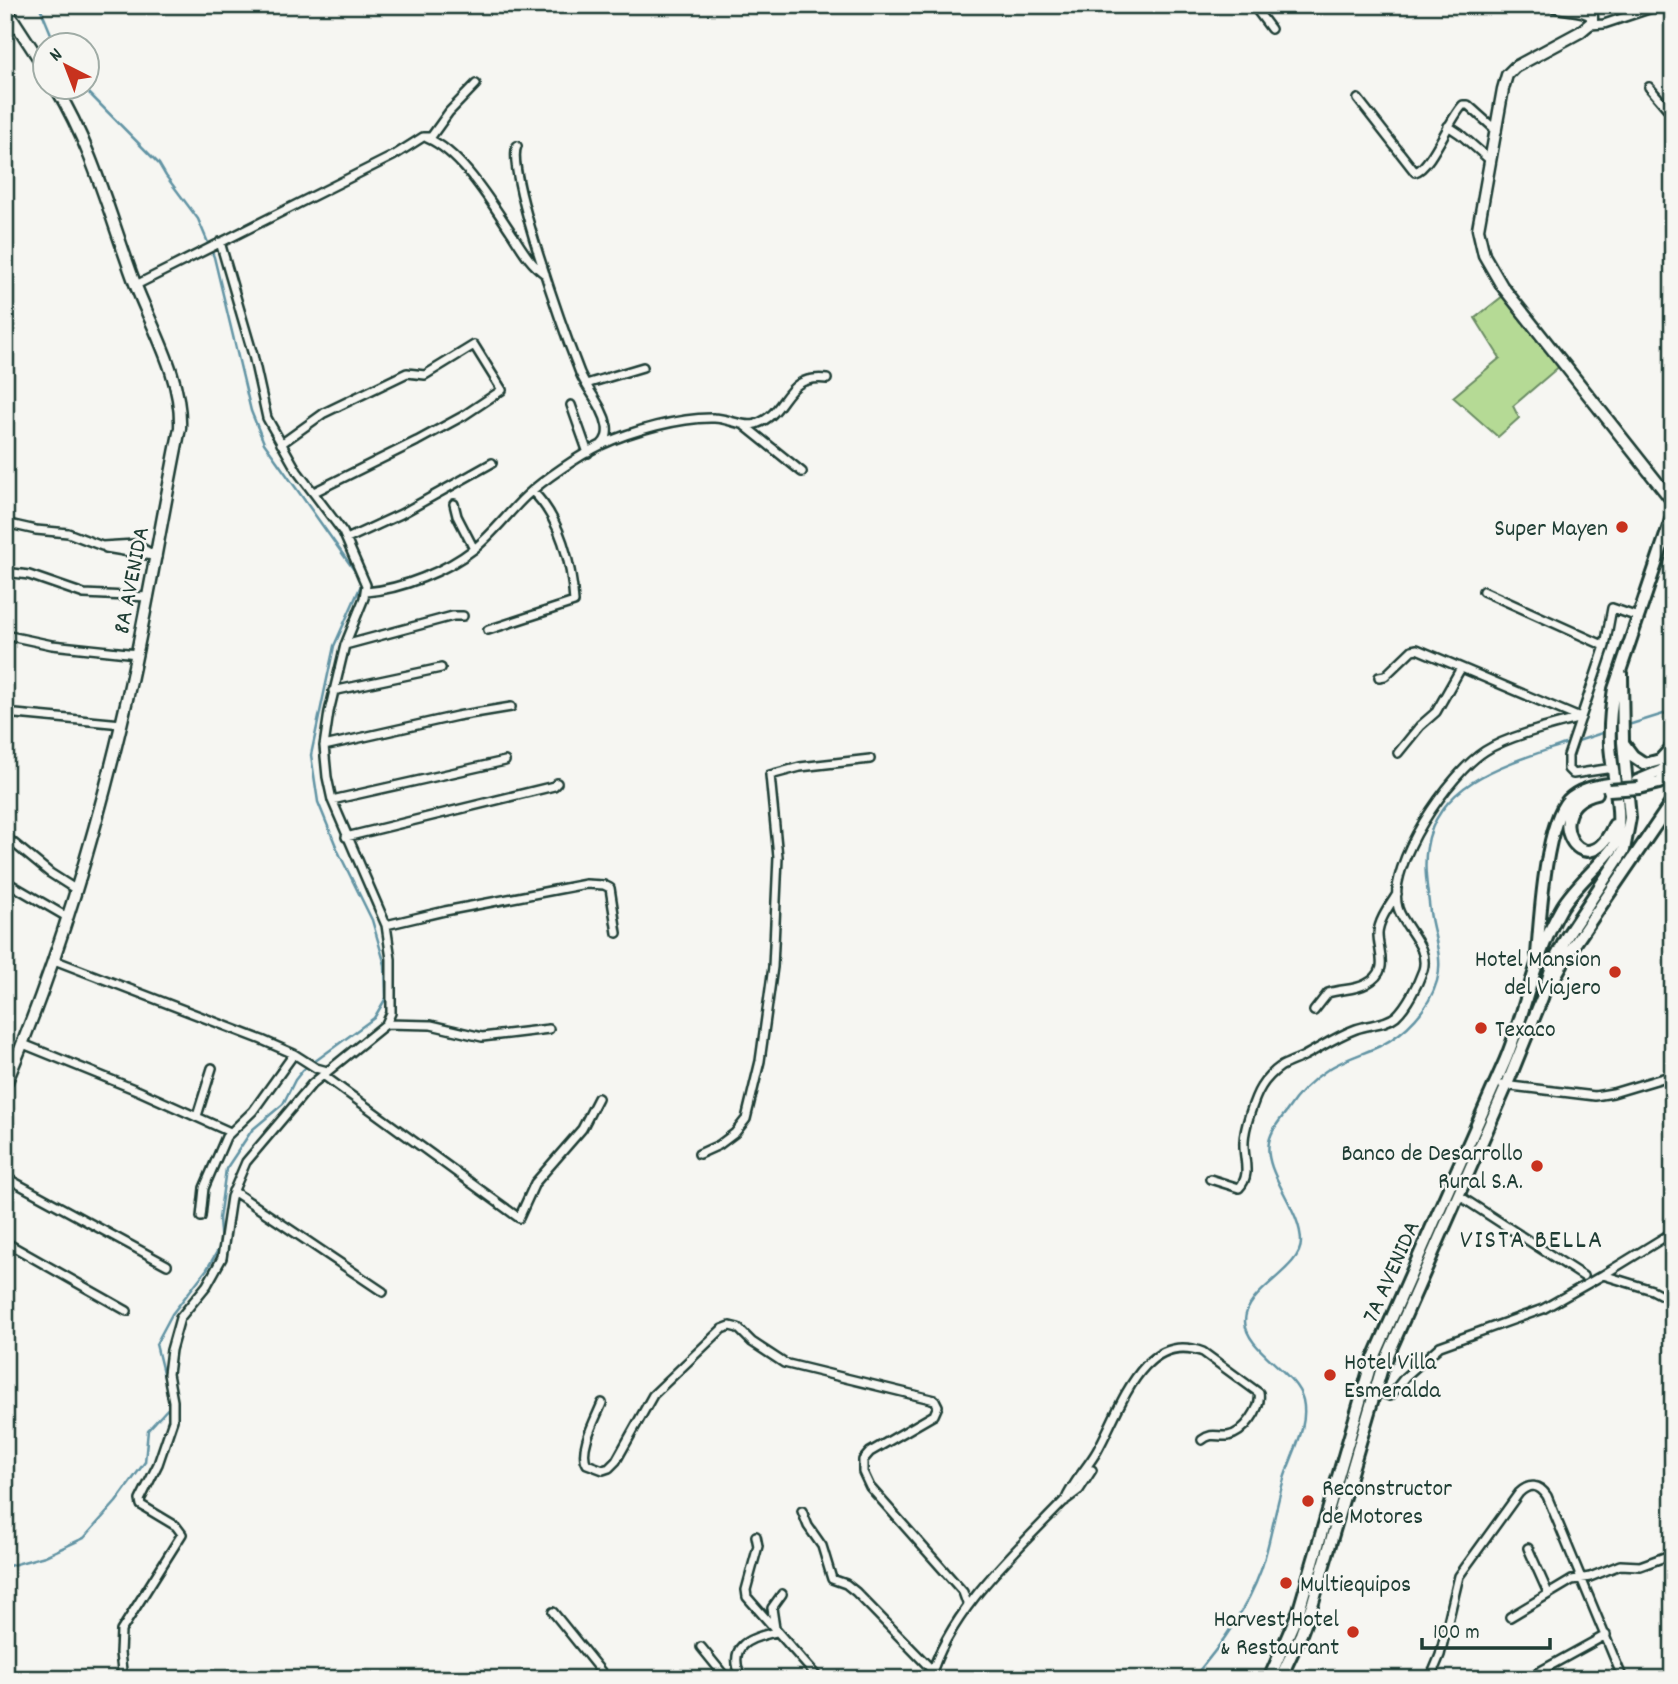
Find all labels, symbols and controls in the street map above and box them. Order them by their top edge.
north arrow [32,32,102,102]
text: N [44,43,69,69]
place label: Super Mayen [1494,513,1608,547]
marker: Super Mayen [1614,519,1630,535]
street label: 8A AVENIDA [106,524,160,637]
place label: Hotel Mansion del Viajero [1475,944,1601,1006]
marker: Hotel Mansion del Viajero [1607,964,1623,980]
place label: Texaco [1495,1014,1556,1048]
marker: Texaco [1473,1020,1489,1036]
place label: Banco de Desarrollo Rural S.A. [1341,1138,1523,1200]
marker: Banco de Desarrollo Rural S.A. [1529,1158,1545,1174]
street label: 7A AVENIDA [1355,1216,1430,1329]
district label: VISTA BELLA [1460,1223,1604,1260]
place label: Hotel Villa Esmeralda [1344,1347,1441,1409]
marker: Hotel Villa Esmeralda [1322,1367,1338,1383]
place label: Reconstructor de Motores [1322,1473,1452,1535]
marker: Reconstructor de Motores [1300,1493,1316,1509]
place label: Multiequipos [1300,1569,1411,1603]
marker: Multiequipos [1278,1575,1294,1591]
place label: Harvest Hotel & Restaurant [1213,1604,1339,1666]
scale bar [1422,1607,1550,1651]
text: 100 m [1433,1619,1480,1649]
marker: Harvest Hotel & Restaurant [1345,1624,1361,1640]

